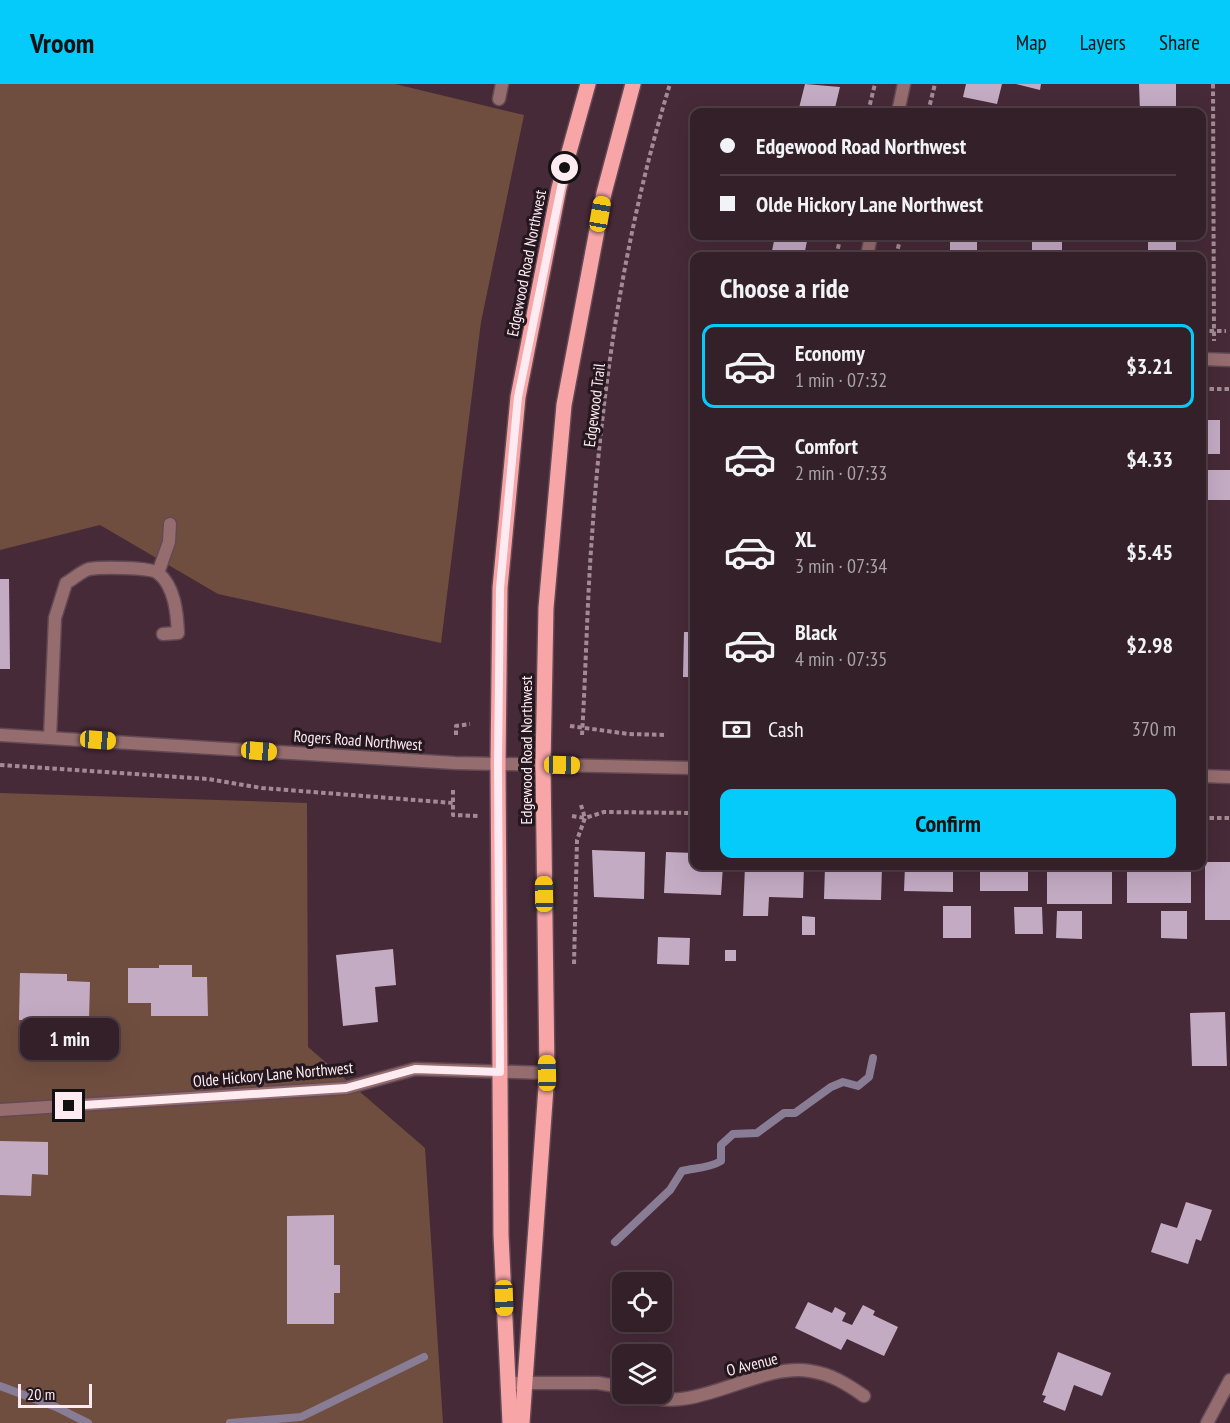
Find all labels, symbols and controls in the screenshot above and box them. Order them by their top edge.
text: Vroom [30,24,94,61]
text: Map [1016,29,1047,56]
text: Layers [1080,29,1126,56]
text: Share [1159,29,1200,56]
text: Edgewood Road Northwest [756,132,966,160]
route start [551,154,578,181]
street label: Edgewood Road Northwest [502,187,550,338]
text: Olde Hickory Lane Northwest [756,190,983,218]
car [588,195,612,233]
text: Choose a ride [720,271,849,305]
icon: car [723,339,777,393]
text: Economy [795,339,865,367]
text: $3.21 [1126,352,1173,380]
street label: Edgewood Trail [579,362,609,448]
text: 1 min · 07:32 [795,367,887,393]
icon: car [723,432,777,486]
text: Comfort [795,432,858,460]
text: $4.33 [1126,445,1173,473]
text: 2 min · 07:33 [795,460,887,486]
icon: car [723,525,777,579]
text: XL [795,525,816,553]
text: $5.45 [1126,538,1173,566]
text: 3 min · 07:34 [795,553,887,579]
icon: car [723,618,777,672]
text: Black [795,618,837,646]
text: $2.98 [1126,631,1173,659]
text: 4 min · 07:35 [795,646,887,672]
street label: Edgewood Road Northwest [516,675,536,824]
icon: cash [720,713,753,746]
text: Cash [768,715,804,743]
text: 370 m [1132,716,1176,742]
street label: Rogers Road Northwest [293,726,424,755]
car [79,730,117,750]
car [240,741,278,761]
car [544,756,580,774]
button: Confirm [720,789,1176,858]
car [535,876,553,912]
callout: 1 min [20,1019,118,1061]
text: 1 min [49,1026,90,1052]
car [538,1055,556,1091]
street label: Olde Hickory Lane Northwest [192,1057,355,1091]
route end [55,1092,82,1119]
map controls [612,1272,672,1404]
button: locate [612,1272,672,1332]
car [494,1280,514,1316]
button: layers [612,1344,672,1404]
street label: O Avenue [724,1348,780,1380]
scale bar [18,1381,92,1408]
text: 20 m [27,1384,55,1404]

